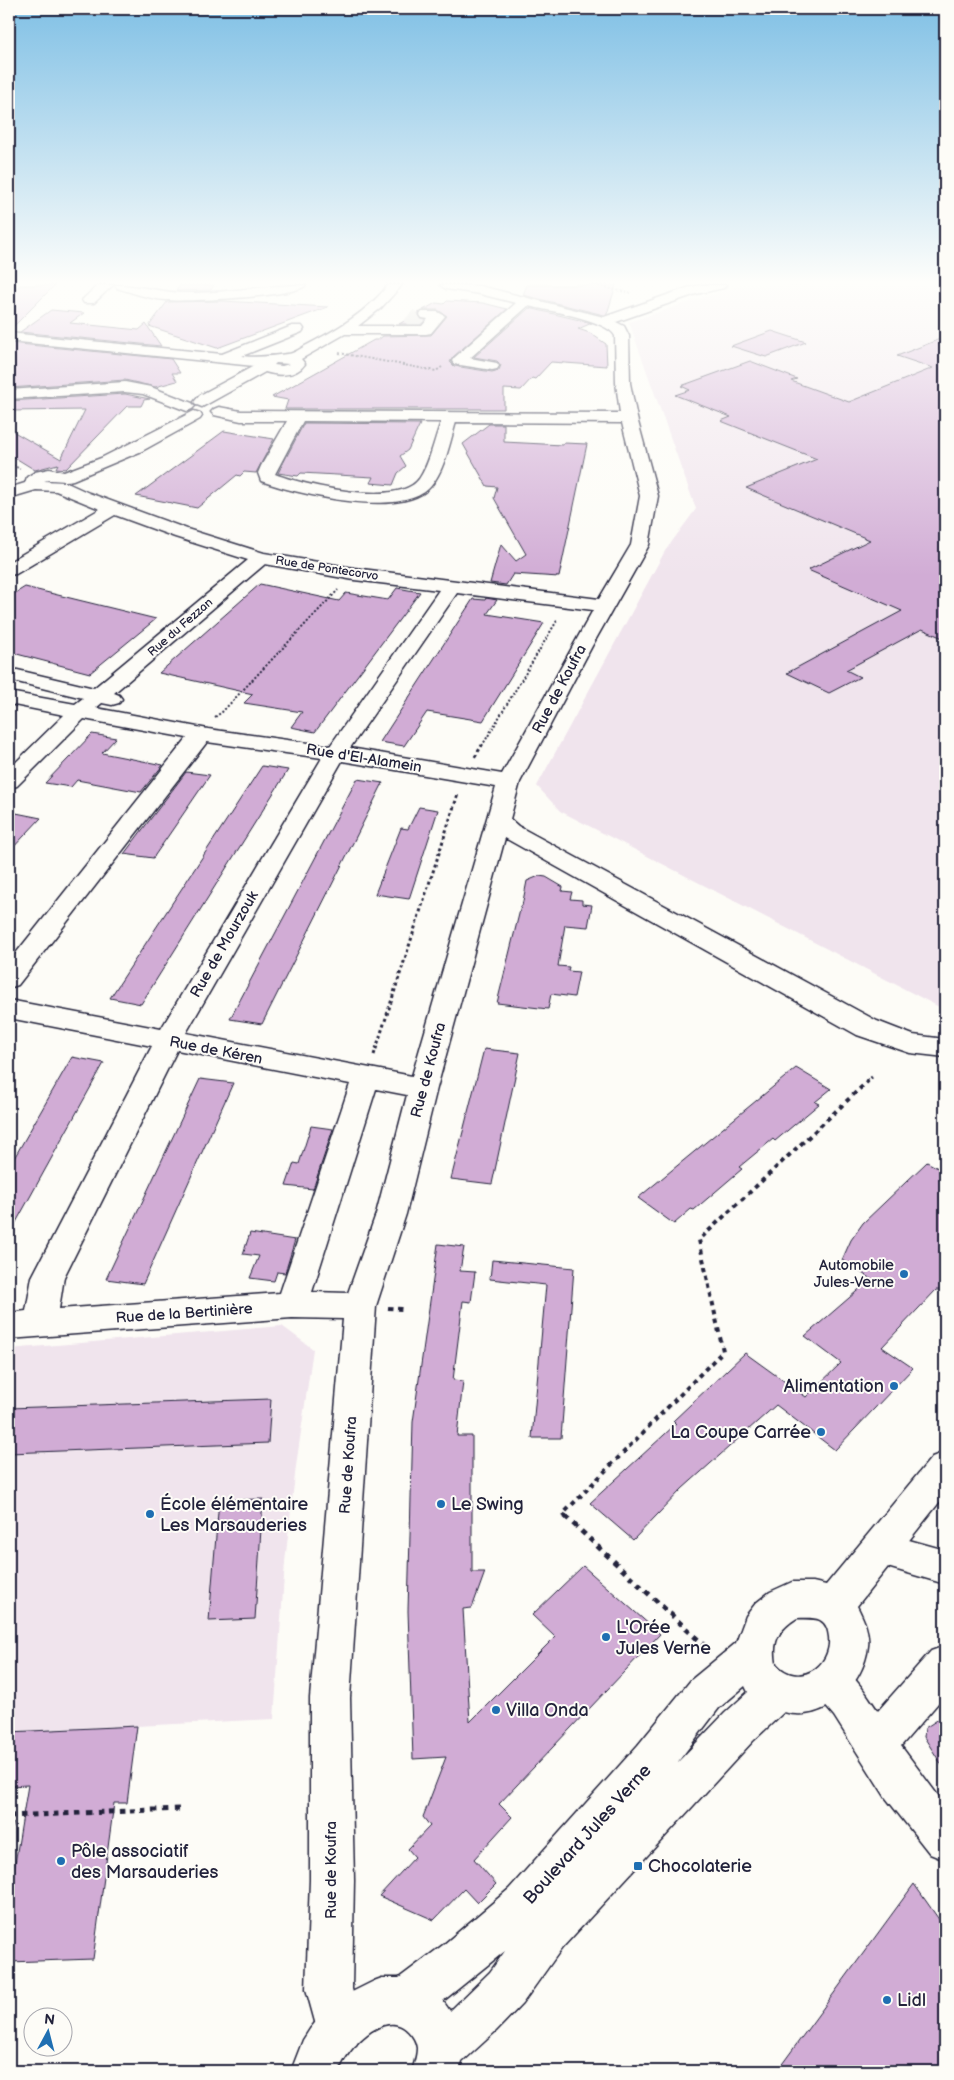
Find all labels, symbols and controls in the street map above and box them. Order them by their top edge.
street label: Rue de Pontecorvo [274,553,380,584]
street label: Rue du Fezzan [145,595,216,660]
street label: Rue de Koufra [528,642,591,737]
street label: Rue d'El-Alamein [305,740,423,777]
street label: Rue de Mourzouk [186,887,263,1001]
street label: Rue de Koufra [407,1020,450,1120]
street label: Rue de Kéren [168,1032,264,1069]
place label: Automobile Jules-Verne [814,1256,894,1292]
marker: Automobile Jules-Verne [898,1268,910,1280]
street label: Rue de la Bertinière [115,1299,253,1328]
place label: Alimentation [784,1376,884,1397]
marker: Alimentation [888,1380,900,1392]
street label: Rue de Koufra [336,1415,361,1515]
place label: La Coupe Carrée [670,1422,811,1443]
marker: La Coupe Carrée [815,1426,827,1438]
place label: École élémentaire Les Marsauderies [160,1492,308,1536]
place label: Le Swing [451,1494,524,1515]
marker: Le Swing [435,1498,447,1510]
marker: École élémentaire Les Marsauderies [144,1508,156,1520]
place label: L'Orée Jules Verne [616,1617,711,1659]
marker: L'Orée Jules Verne [600,1631,612,1643]
place label: Villa Onda [506,1700,589,1721]
marker: Villa Onda [490,1704,502,1716]
street label: Boulevard Jules Verne [519,1760,656,1909]
street label: Rue de Koufra [322,1821,341,1919]
place label: Pôle associatif des Marsauderies [71,1841,218,1883]
marker: Pôle associatif des Marsauderies [55,1855,67,1867]
place label: Chocolaterie [648,1856,752,1877]
marker: Chocolaterie [632,1860,644,1872]
place label: Lidl [897,1990,926,2011]
marker: Lidl [881,1994,893,2006]
north arrow [22,2008,72,2058]
text: N [43,2011,56,2029]

